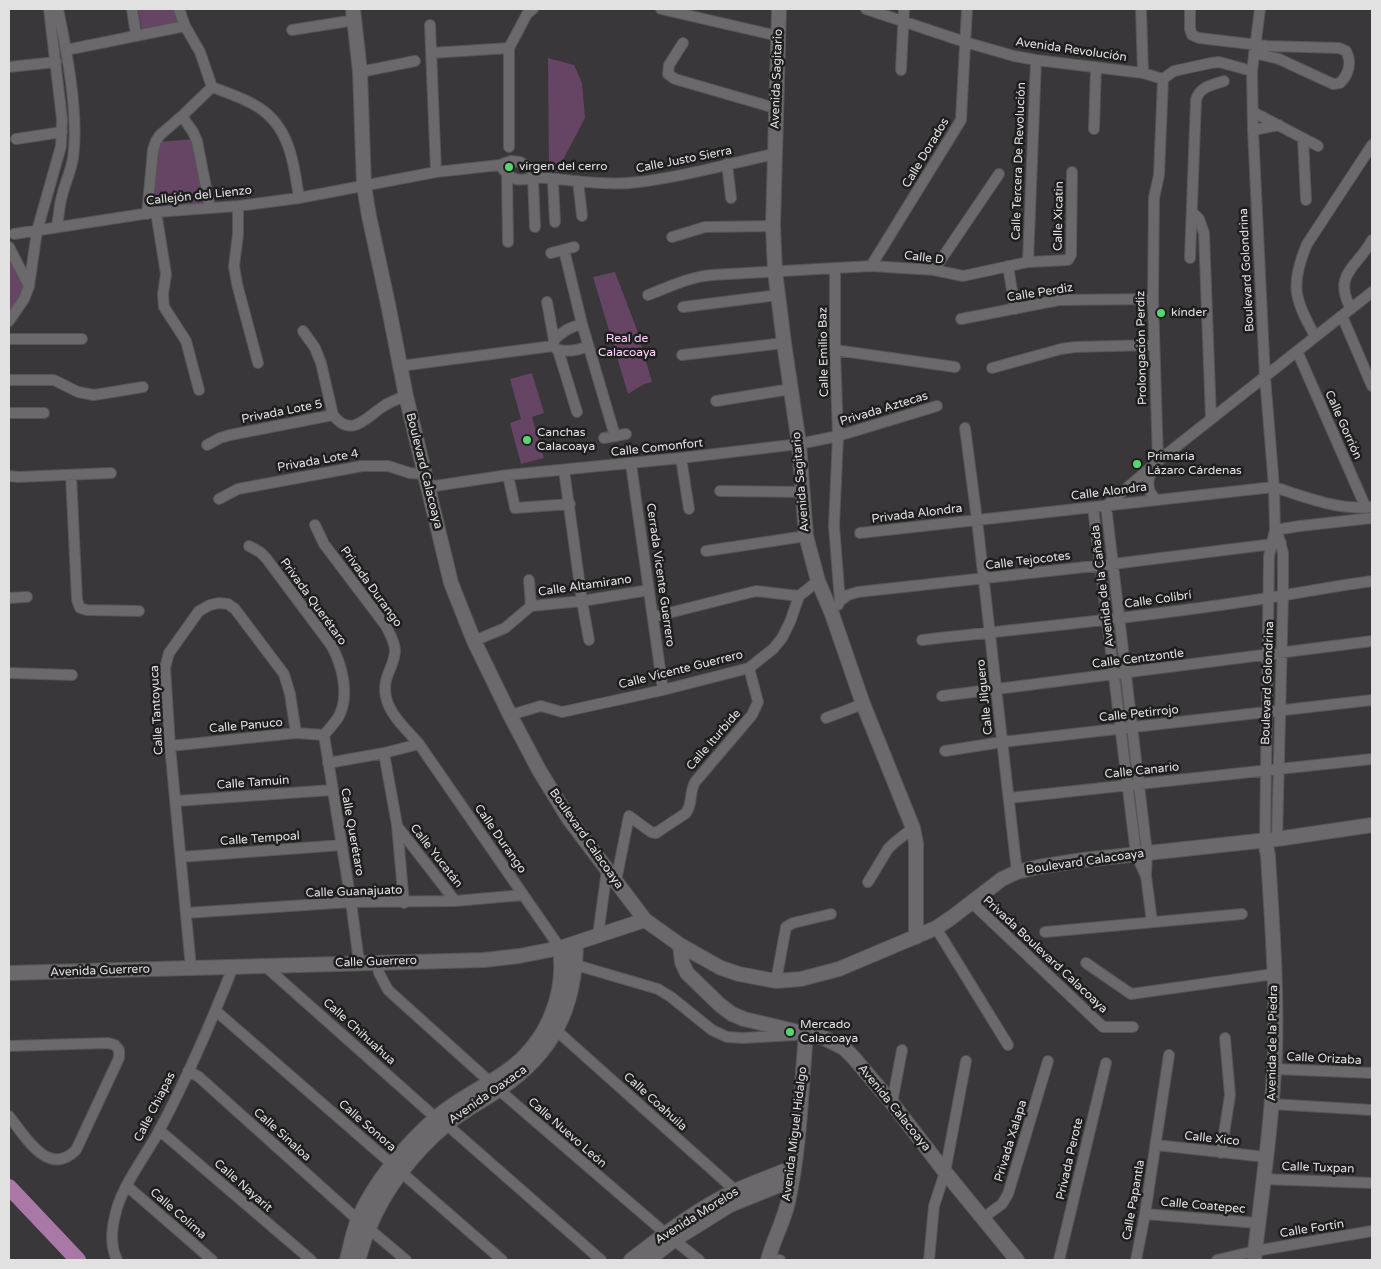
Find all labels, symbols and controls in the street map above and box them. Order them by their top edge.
street label: Avenida Sagitario [768,29,786,129]
street label: Avenida Revolución [1014,35,1128,65]
street label: Calle Tercera De Revolución [1009,82,1029,240]
street label: Calle Dorados [899,115,953,191]
street label: Calle Justo Sierra [635,144,733,176]
place label: virgen del cerro [519,160,607,174]
marker: virgen del cerro [503,161,515,173]
street label: Calle Xicatin [1051,181,1067,251]
street label: Callejón del Lienzo [145,183,253,209]
street label: Boulevard Golondrina [1237,208,1257,332]
street label: Calle D [903,248,945,268]
street label: Calle Perdiz [1006,281,1074,305]
street label: Prolongación Perdiz [1134,291,1150,405]
place label: kínder [1171,306,1207,320]
street label: Calle Emilio Baz [816,307,832,397]
marker: kínder [1155,307,1167,319]
park label: Real de Calacoaya [598,332,656,360]
street label: Calle Gorrión [1321,388,1365,462]
street label: Privada Aztecas [838,389,930,429]
street label: Privada Lote 5 [240,397,324,427]
street label: Boulevard Calacoaya [403,412,445,530]
place label: Canchas Calacoaya [537,426,595,454]
street label: Avenida Sagitario [789,431,813,533]
marker: Canchas Calacoaya [521,434,533,446]
street label: Calle Comonfort [610,436,704,460]
street label: Privada Lote 4 [276,447,360,475]
place label: Primaria Lázaro Cárdenas [1147,450,1242,478]
marker: Primaria Lázaro Cárdenas [1131,458,1143,470]
street label: Calle Alondra [1070,480,1148,504]
street label: Privada Alondra [871,501,963,527]
street label: Cerrada Vicente Guerrero [643,502,677,648]
street label: Avenida de la Cañada [1088,524,1118,648]
street label: Privada Durango [337,544,405,630]
street label: Calle Tejocotes [985,549,1071,573]
street label: Privada Querétaro [277,556,349,648]
street label: Calle Altamirano [537,572,633,600]
street label: Calle Colibrí [1124,588,1192,612]
street label: Boulevard Golondrina [1259,621,1277,745]
street label: Calle Centzontle [1091,646,1185,672]
street label: Calle Vicente Guerrero [617,648,745,692]
street label: Calle Jilguero [974,658,996,736]
street label: Calle Tantoyuca [147,665,167,755]
street label: Calle Petirrojo [1099,703,1179,725]
street label: Calle Iturbide [684,707,744,773]
street label: Calle Panuco [209,716,283,736]
street label: Calle Canario [1104,760,1180,782]
street label: Calle Tamuin [216,773,290,793]
street label: Boulevard Calacoaya [546,786,626,892]
street label: Calle Querétaro [337,787,367,877]
street label: Calle Durango [471,802,529,876]
street label: Calle Yucatán [407,821,465,891]
street label: Calle Tempoal [220,829,300,849]
street label: Boulevard Calacoaya [1025,847,1145,877]
street label: Calle Guanajuato [305,883,403,901]
street label: Privada Boulevard Calacoaya [980,893,1110,1017]
street label: Calle Guerrero [335,953,417,971]
street label: Avenida Guerrero [50,962,150,980]
street label: Avenida de la Piedra [1265,985,1281,1101]
street label: Calle Chihuahua [320,996,398,1068]
place label: Mercado Calacoaya [800,1018,858,1046]
marker: Mercado Calacoaya [784,1026,796,1038]
street label: Calle Orizaba [1286,1050,1362,1068]
street label: Avenida Calacoaya [855,1062,933,1154]
street label: Avenida Oaxaca [446,1063,530,1127]
street label: Avenida Miguel Hidalgo [780,1066,810,1202]
street label: Calle Chiapas [131,1070,179,1144]
street label: Calle Coahuila [620,1070,690,1134]
street label: Calle Nuevo León [525,1095,609,1171]
street label: Calle Sonora [335,1097,399,1155]
street label: Privada Xalapa [992,1098,1030,1184]
street label: Calle Sinaloa [250,1105,314,1165]
street label: Privada Perote [1054,1117,1086,1201]
street label: Calle Xico [1184,1129,1240,1149]
street label: Calle Nayarit [211,1157,275,1215]
street label: Calle Papantla [1120,1159,1148,1241]
street label: Calle Tuxpan [1281,1160,1355,1176]
street label: Avenida Morelos [653,1185,741,1247]
street label: Calle Colima [147,1186,209,1242]
street label: Calle Coatepec [1160,1195,1246,1217]
street label: Calle Fortín [1279,1217,1345,1241]

